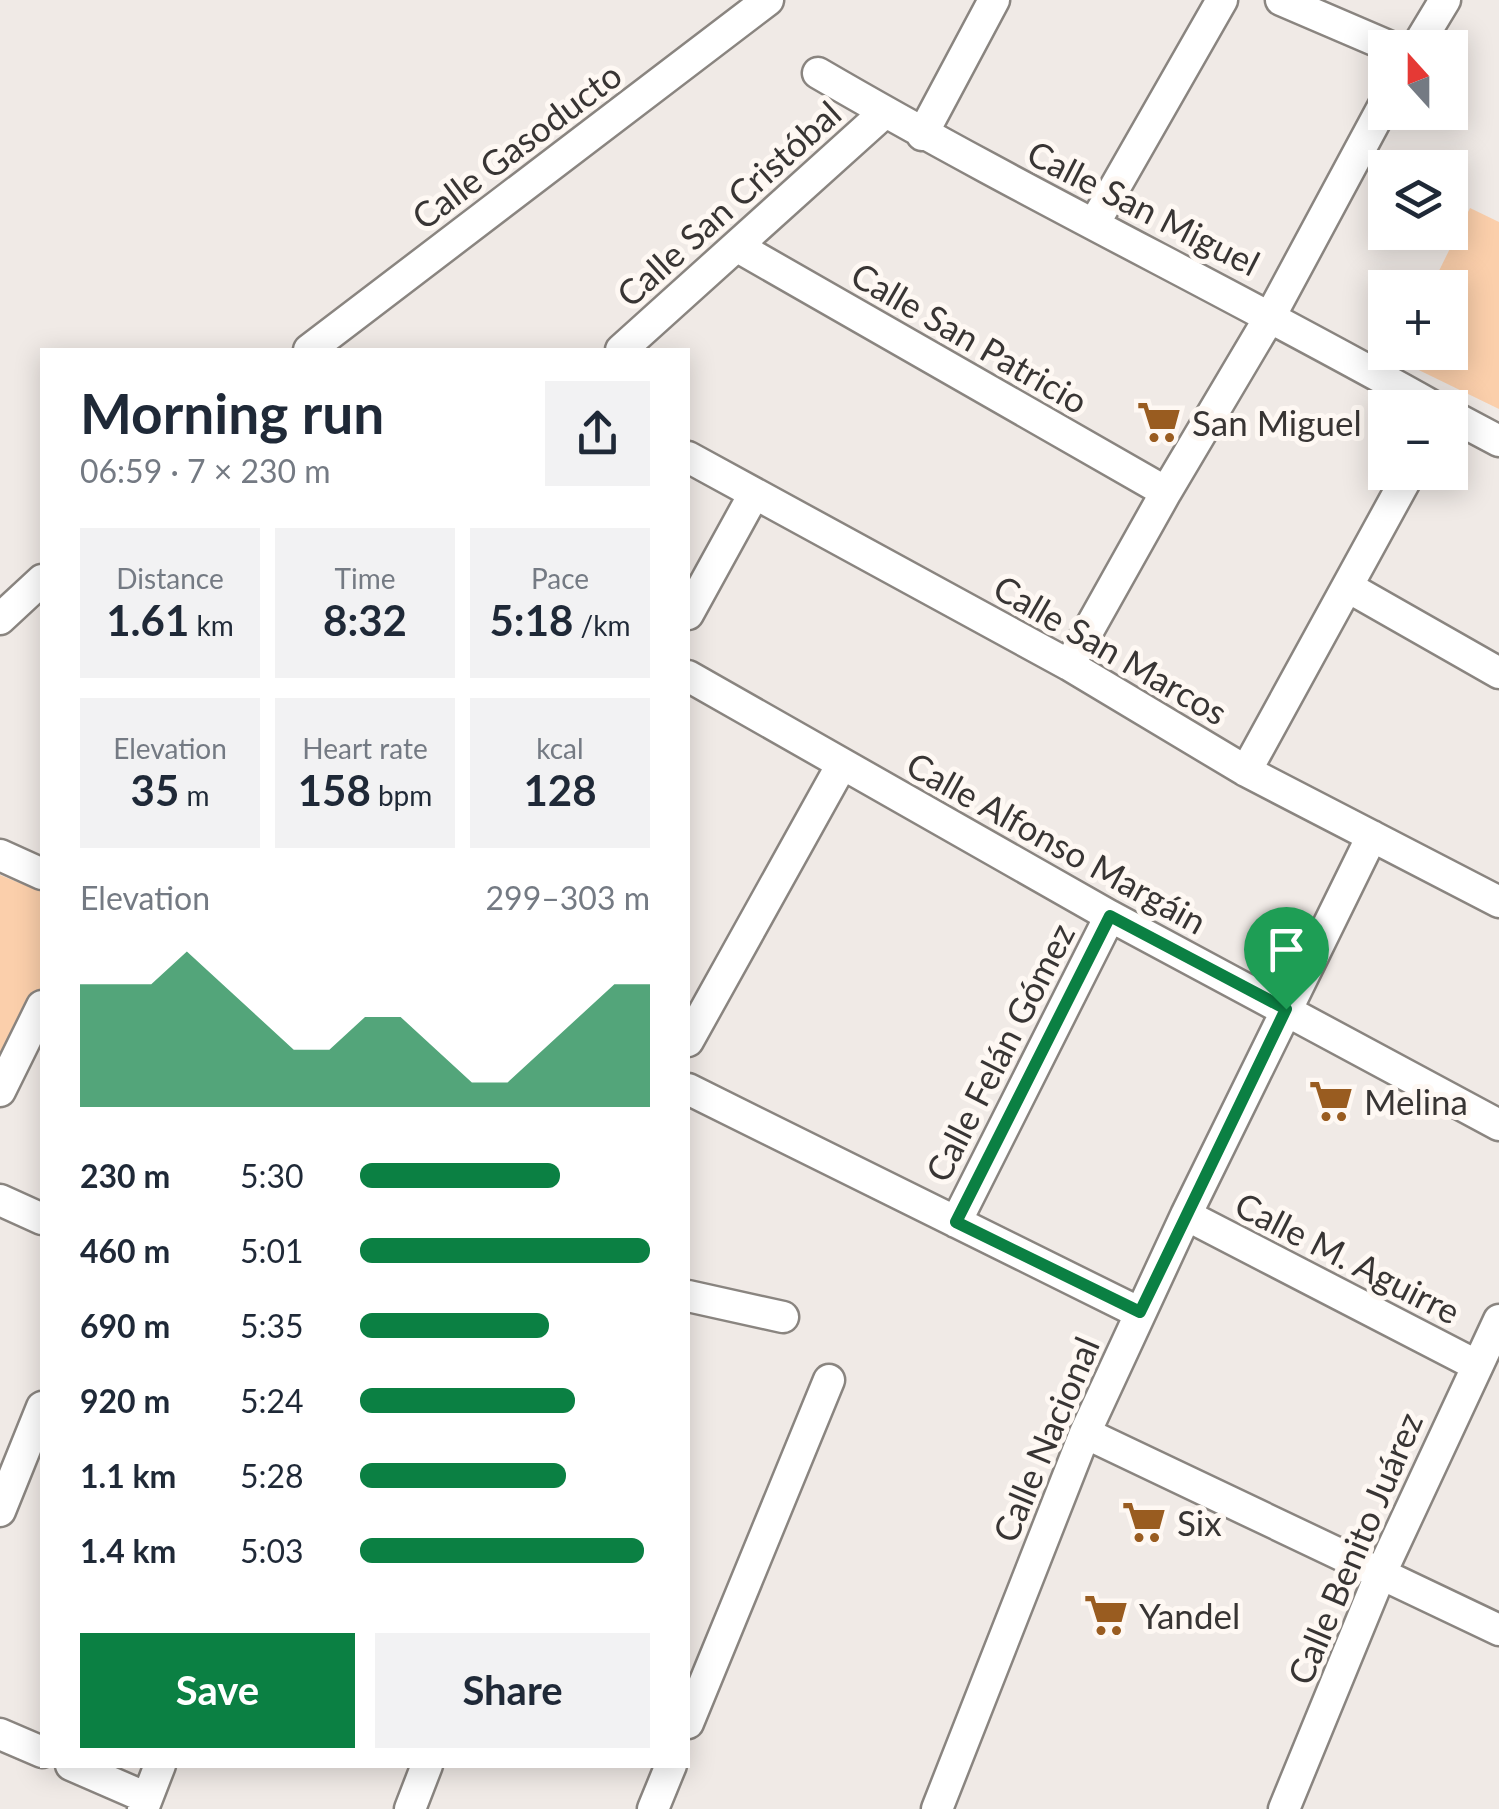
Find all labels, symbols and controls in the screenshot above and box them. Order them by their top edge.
north arrow [1368,30,1468,130]
map controls [1368,30,1468,490]
street label: Calle Gasoducto [403,53,629,237]
street label: Calle San Cristóbal [607,92,849,314]
street label: Calle San Miguel [1021,131,1267,283]
button: layers [1368,150,1468,250]
street label: Calle San Patricio [844,252,1096,422]
button: + [1368,270,1468,370]
text: Morning run [80,380,384,446]
button: share [545,381,650,486]
button: − [1368,390,1468,490]
supermarket icon: San Miguel [1135,398,1183,446]
place label: San Miguel [1192,401,1362,443]
text: 06:59 · 7 × 230 m [80,451,331,490]
text: Distance [116,561,224,595]
text: Time [335,561,395,595]
text: Pace [531,561,589,595]
street label: Calle San Marcos [987,565,1235,733]
text: 1.61 [106,595,189,645]
text: 8:32 [323,595,407,645]
text: 5:18 [490,595,573,645]
text: km [189,608,234,642]
text: /km [573,608,630,642]
text: Elevation [113,731,227,765]
text: Heart rate [302,731,428,765]
text: kcal [536,731,584,765]
street label: Calle Alfonso Margáin [900,742,1214,942]
text: 35 [131,765,179,815]
text: 158 [298,765,371,815]
text: 128 [523,765,597,815]
text: m [179,778,209,812]
text: bpm [371,778,432,812]
text: Elevation [80,878,210,917]
text: 299–303 m [486,878,650,917]
pin [1244,907,1329,1010]
street label: Calle Felán Gómez [916,916,1082,1188]
icon: arrive [1259,922,1314,977]
supermarket icon: Melina [1307,1077,1355,1125]
place label: Melina [1364,1080,1468,1122]
text: 230 m [80,1156,170,1195]
text: 5:30 [240,1156,304,1195]
street label: Calle M. Aguirre [1229,1182,1467,1332]
text: 460 m [80,1231,170,1270]
text: 5:01 [240,1231,304,1270]
text: 690 m [80,1306,170,1345]
text: 5:35 [240,1306,304,1345]
street label: Calle Nacional [983,1330,1107,1548]
text: 920 m [80,1381,170,1420]
text: 5:24 [240,1381,304,1420]
street label: Calle Benito Juárez [1278,1406,1430,1690]
text: 1.1 km [80,1456,176,1495]
text: 5:28 [240,1456,304,1495]
supermarket icon: Six [1120,1498,1168,1546]
place label: Six [1177,1501,1222,1543]
text: 1.4 km [80,1531,176,1570]
text: 5:03 [240,1531,304,1570]
supermarket icon: Yandel [1082,1591,1130,1639]
place label: Yandel [1139,1594,1240,1636]
button: Save [80,1633,355,1748]
button: Share [375,1633,650,1748]

